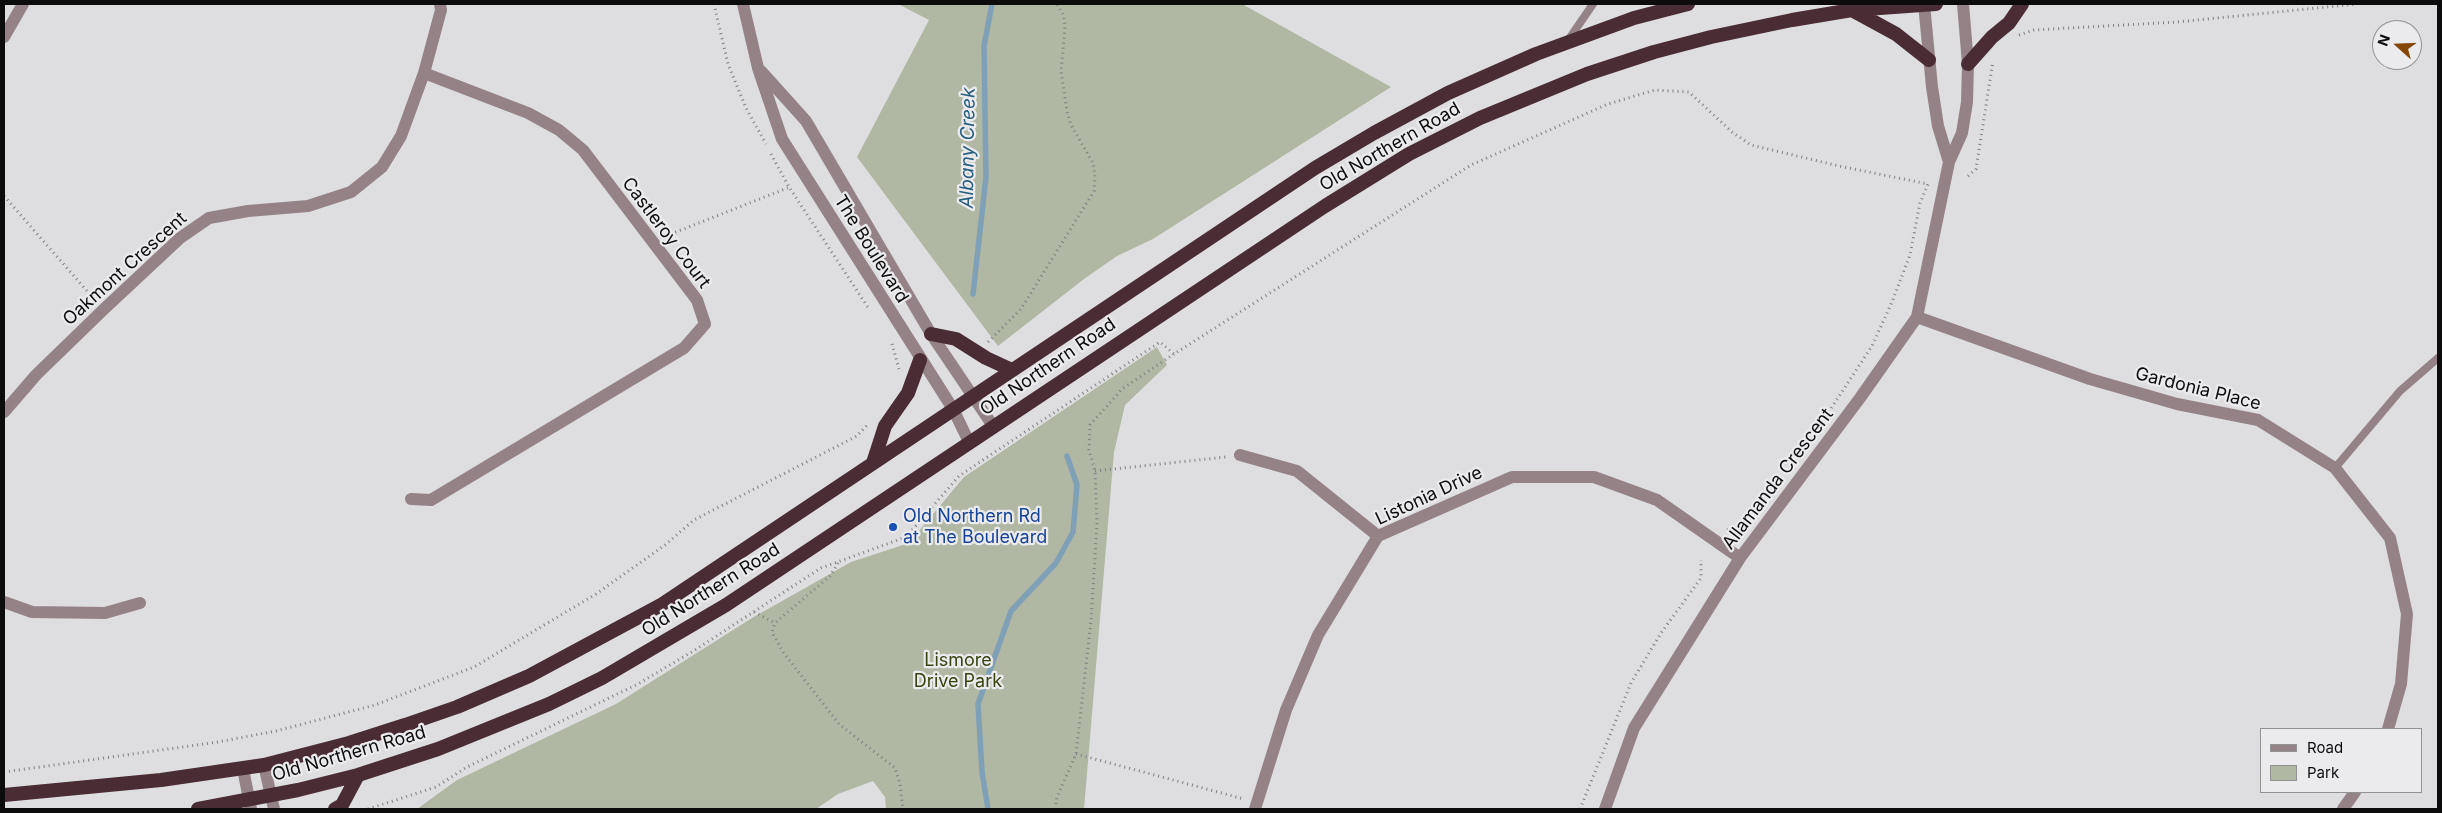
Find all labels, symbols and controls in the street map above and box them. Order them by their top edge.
north arrow [2372,20,2422,70]
text: N [2374,32,2393,48]
water label: Albany Creek [956,87,980,209]
street label: Old Northern Road [1316,98,1464,196]
street label: Castleroy Court [617,173,715,293]
street label: The Boulevard [829,191,913,307]
street label: Oakmont Crescent [59,208,191,330]
street label: Old Northern Road [976,314,1120,420]
street label: Gardonia Place [2133,363,2263,415]
street label: Allamanda Crescent [1718,404,1838,554]
street label: Listonia Drive [1372,462,1486,530]
place label: Old Northern Rd at The Boulevard [903,506,1047,548]
marker: Old Northern Rd at The Boulevard [887,521,899,533]
street label: Old Northern Road [638,539,784,641]
park label: Lismore Drive Park [914,650,1002,692]
street label: Old Northern Road [270,722,428,786]
legend [2260,728,2422,793]
text: Road [2307,738,2343,757]
text: Park [2307,763,2339,782]

